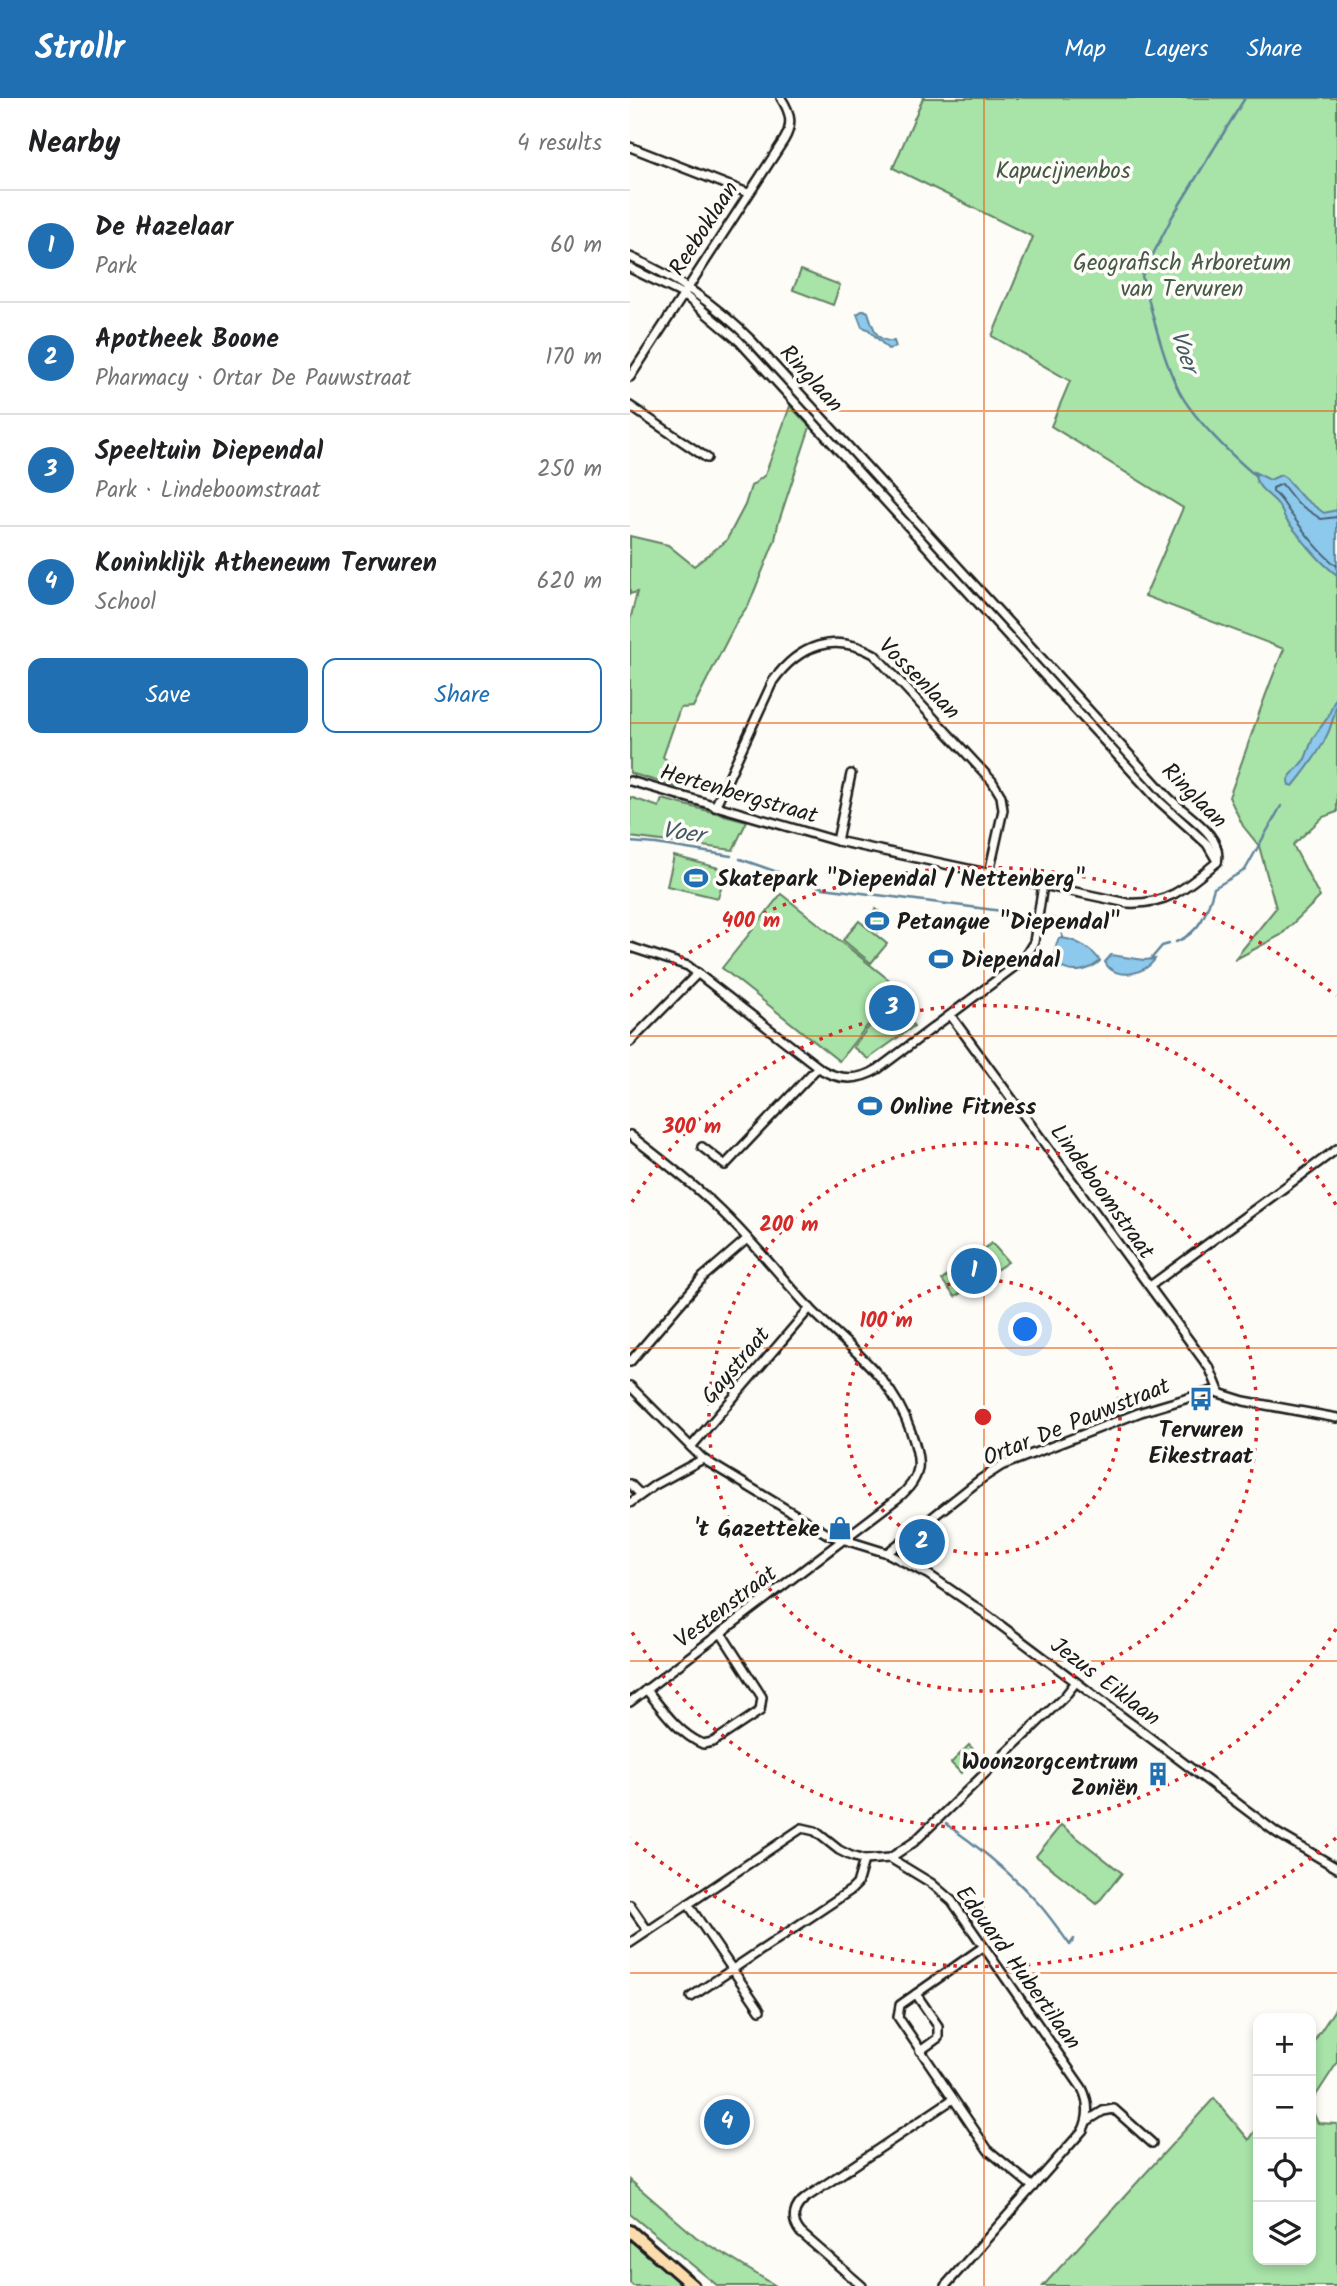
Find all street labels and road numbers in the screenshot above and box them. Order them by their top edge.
street label: Reeboklaan [660,174,749,284]
street label: Ringlaan [770,337,851,422]
street label: Vossenlaan [869,630,968,729]
street label: Hertenbergstraat [655,755,823,835]
street label: Ringlaan [1152,755,1235,838]
street label: Lindeboomstraat [1040,1117,1164,1268]
street label: Gaystraat [693,1318,781,1413]
street label: Ortar De Pauwstraat [978,1368,1177,1477]
street label: Vestenstraat [667,1556,786,1658]
street label: Jezus Eiklaan [1042,1629,1168,1736]
street label: Edouard Hubertilaan [945,1878,1090,2058]

